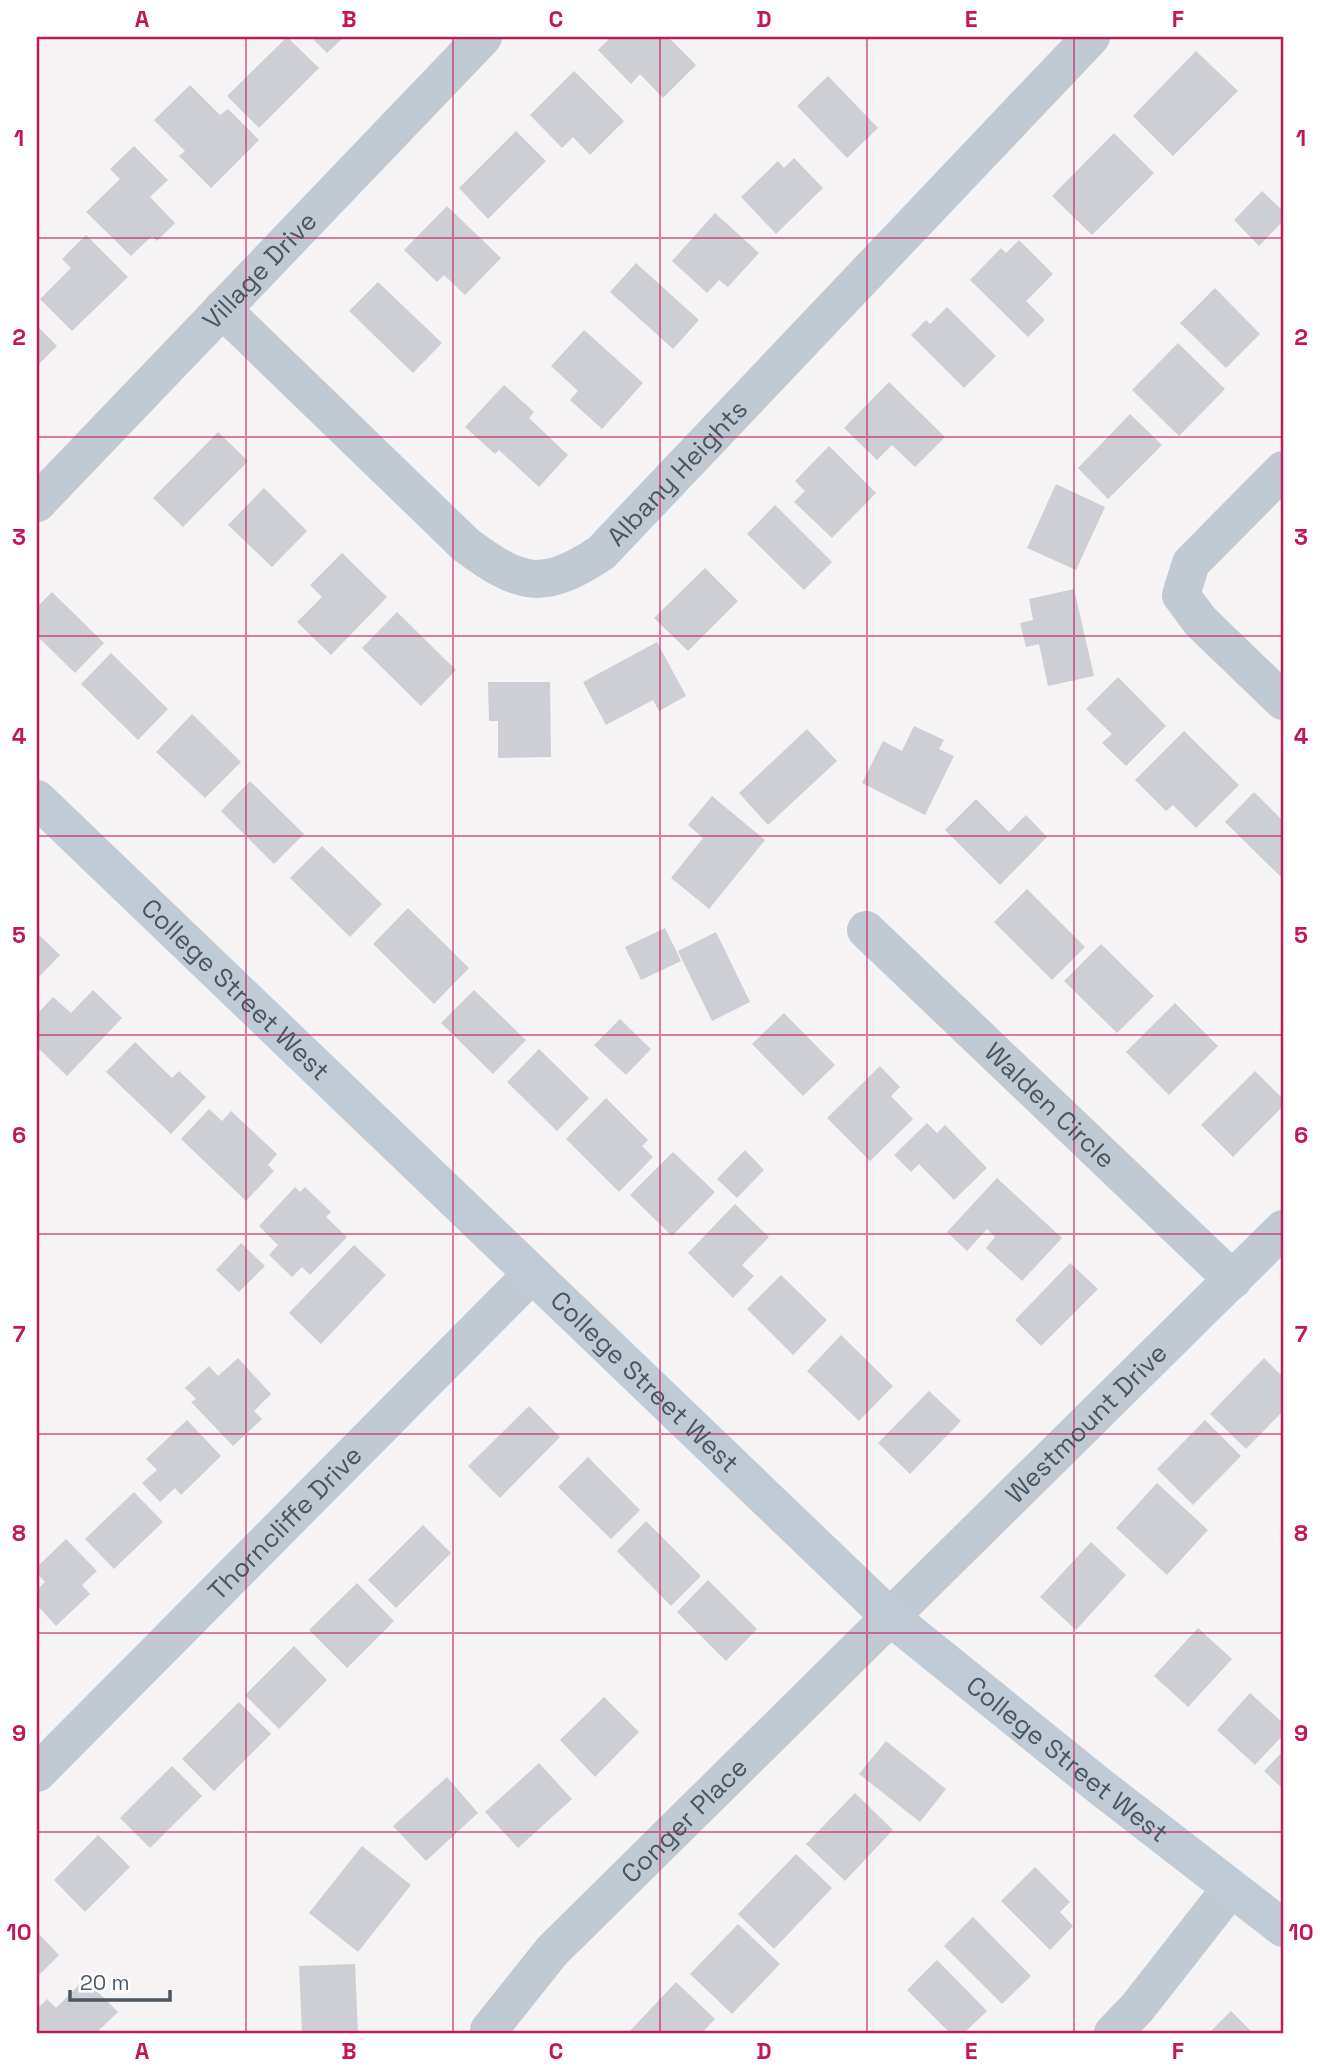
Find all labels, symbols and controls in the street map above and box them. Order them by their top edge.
text: A [135,4,150,34]
text: B [341,4,357,34]
text: C [549,4,563,34]
text: D [756,4,772,34]
text: E [965,4,977,34]
text: F [1172,4,1184,34]
text: 1 [14,123,24,153]
text: 1 [1296,123,1306,153]
street label: Village Drive [195,204,324,337]
text: 2 [12,322,26,352]
text: 2 [1294,322,1308,352]
street label: Albany Heights [600,392,755,553]
text: 3 [12,522,26,552]
text: 3 [1294,522,1308,552]
text: 4 [12,721,27,751]
text: 4 [1294,721,1309,751]
street label: College Street West [134,891,337,1088]
text: 5 [12,920,26,950]
text: 5 [1294,920,1308,950]
street label: Walden Circle [977,1035,1122,1176]
text: 6 [12,1120,26,1150]
text: 6 [1294,1120,1308,1150]
street label: College Street West [543,1283,746,1480]
text: 7 [13,1319,26,1349]
text: 7 [1295,1319,1308,1349]
street label: Westmount Drive [998,1336,1174,1511]
street label: Thorncliffe Drive [201,1438,369,1608]
text: 8 [12,1518,26,1548]
text: 8 [1294,1518,1308,1548]
street label: College Street West [959,1668,1175,1850]
text: 9 [12,1718,26,1748]
text: 9 [1294,1718,1308,1748]
street label: Conger Place [614,1750,755,1890]
text: 10 [6,1917,32,1947]
text: 10 [1288,1917,1314,1947]
scale bar [70,1958,170,2002]
text: 20 m [80,1969,130,1996]
text: A [135,2036,150,2066]
text: B [341,2036,357,2066]
text: C [549,2036,563,2066]
text: D [756,2036,772,2066]
text: E [965,2036,977,2066]
text: F [1172,2036,1184,2066]

